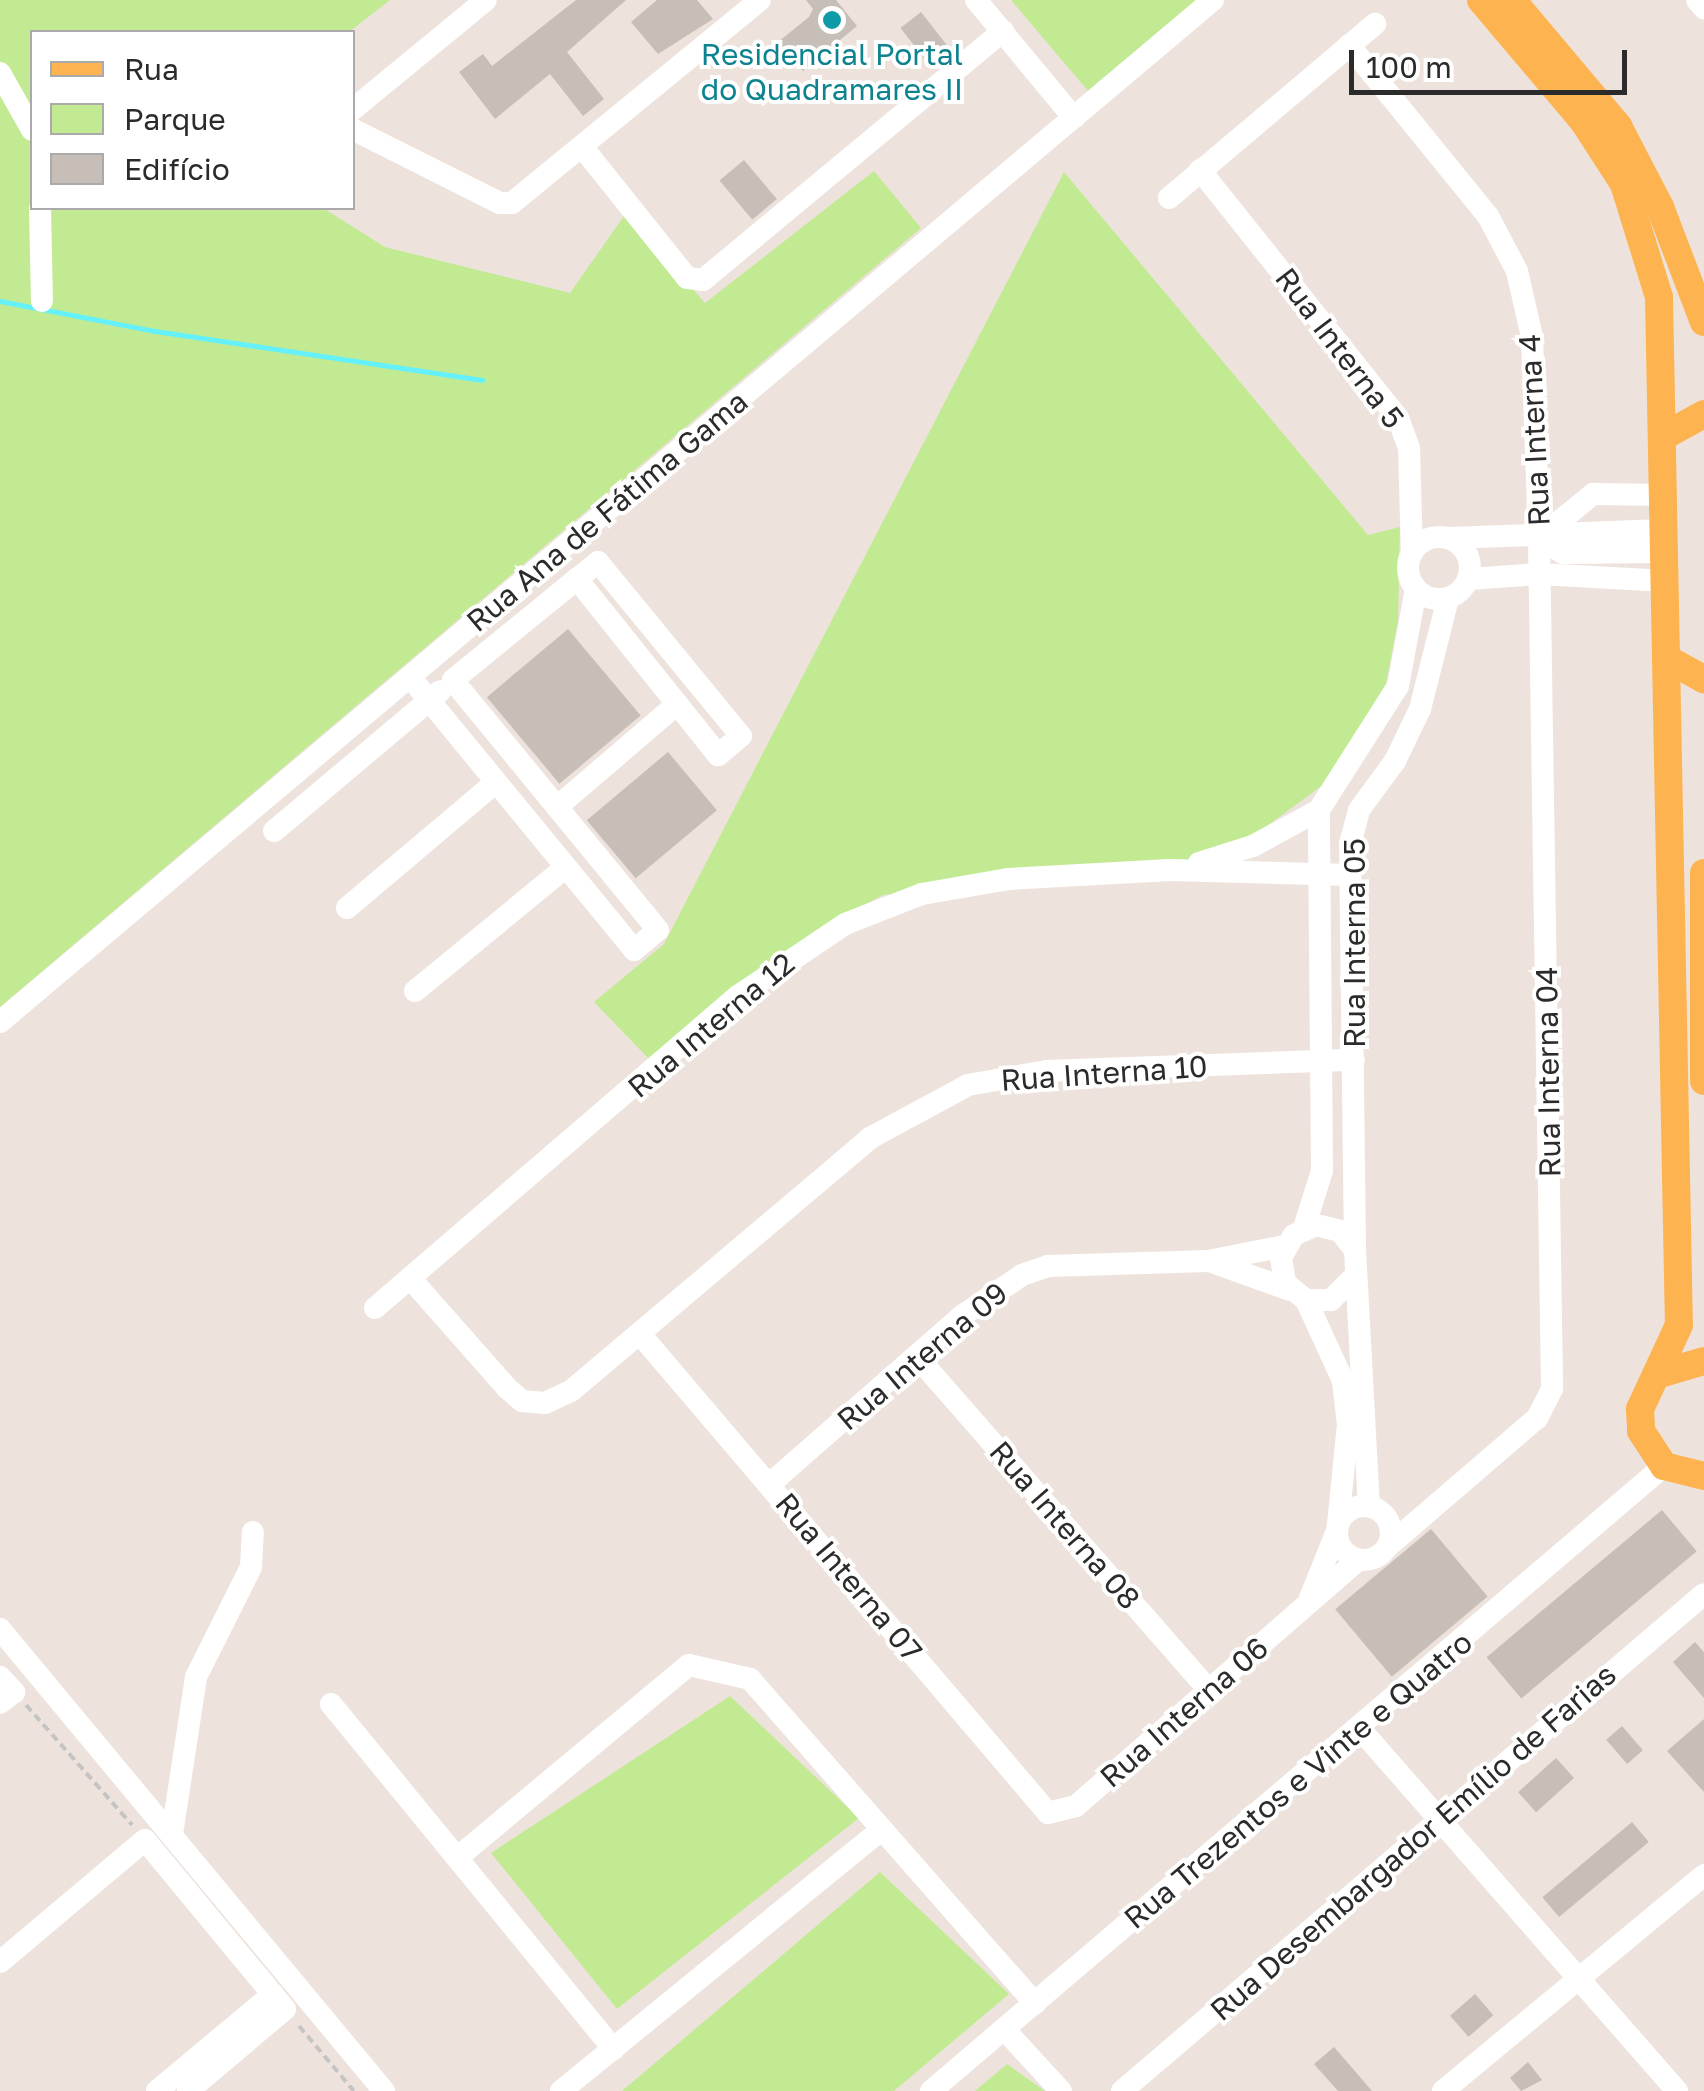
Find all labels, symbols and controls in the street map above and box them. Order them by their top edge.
marker: Residencial Portal do Quadramares II [821,9,843,31]
legend [30,30,355,210]
scale bar [1354,30,1632,92]
place label: Residencial Portal do Quadramares II [701,36,963,106]
text: 100 m [1366,49,1452,85]
text: Rua [124,51,179,87]
text: Parque [124,101,226,137]
text: Edifício [124,151,230,187]
street label: Rua Interna 5 [1268,261,1412,435]
street label: Rua Interna 4 [1511,333,1557,527]
street label: Rua Ana de Fátima Gama [459,383,755,639]
street label: Rua Interna 05 [1336,838,1372,1048]
street label: Rua Interna 12 [621,945,801,1105]
street label: Rua Interna 04 [1528,966,1568,1178]
street label: Rua Interna 10 [999,1048,1209,1098]
street label: Rua Interna 09 [830,1274,1014,1438]
street label: Rua Interna 08 [982,1434,1148,1616]
street label: Rua Interna 07 [768,1486,930,1668]
street label: Rua Trezentos e Vinte e Quatro [1117,1624,1479,1936]
street label: Rua Interna 06 [1093,1629,1275,1795]
street label: Rua Desembargador Emílio de Farias [1203,1656,1623,2028]

